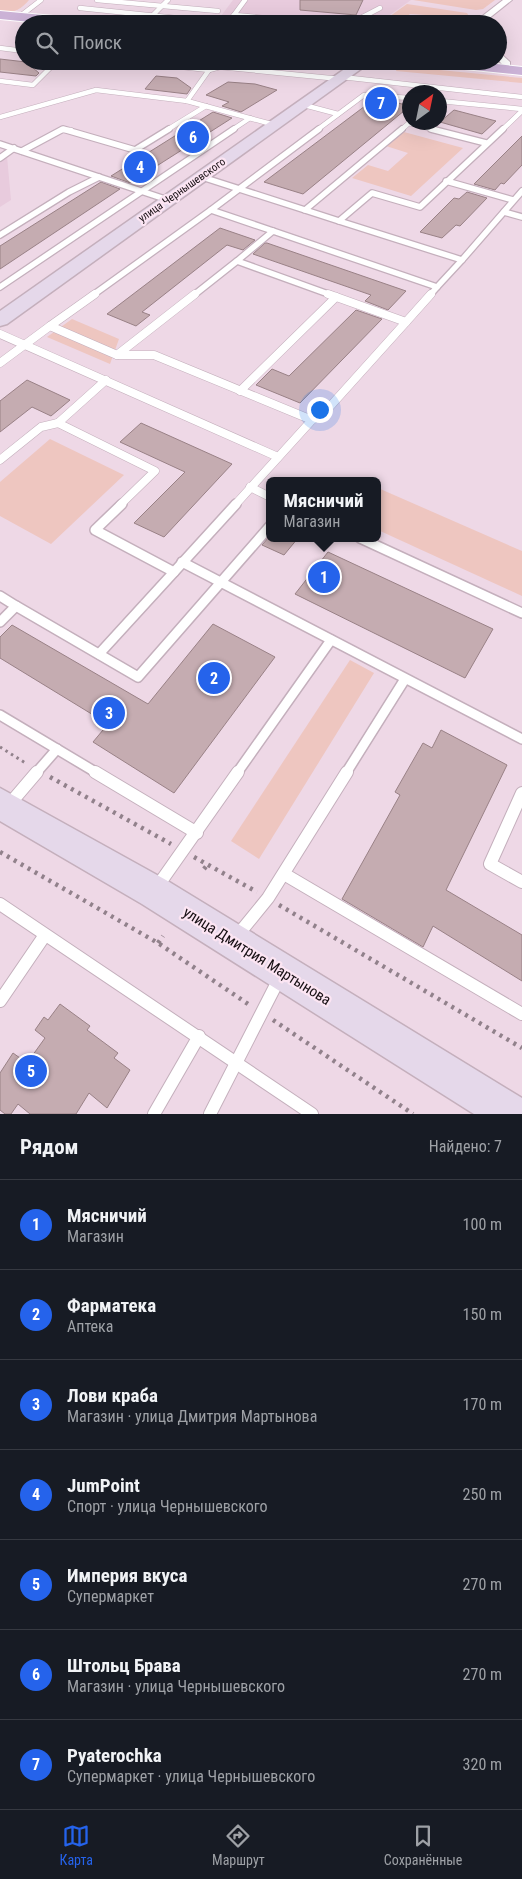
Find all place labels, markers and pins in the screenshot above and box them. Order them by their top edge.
pin: 7 [365,84,397,122]
pin: 6 [177,118,209,156]
pin: 4 [124,148,156,186]
pin: 1 [308,558,340,596]
pin: 2 [198,659,230,697]
pin: 3 [93,694,125,732]
pin: 5 [15,1052,47,1090]

